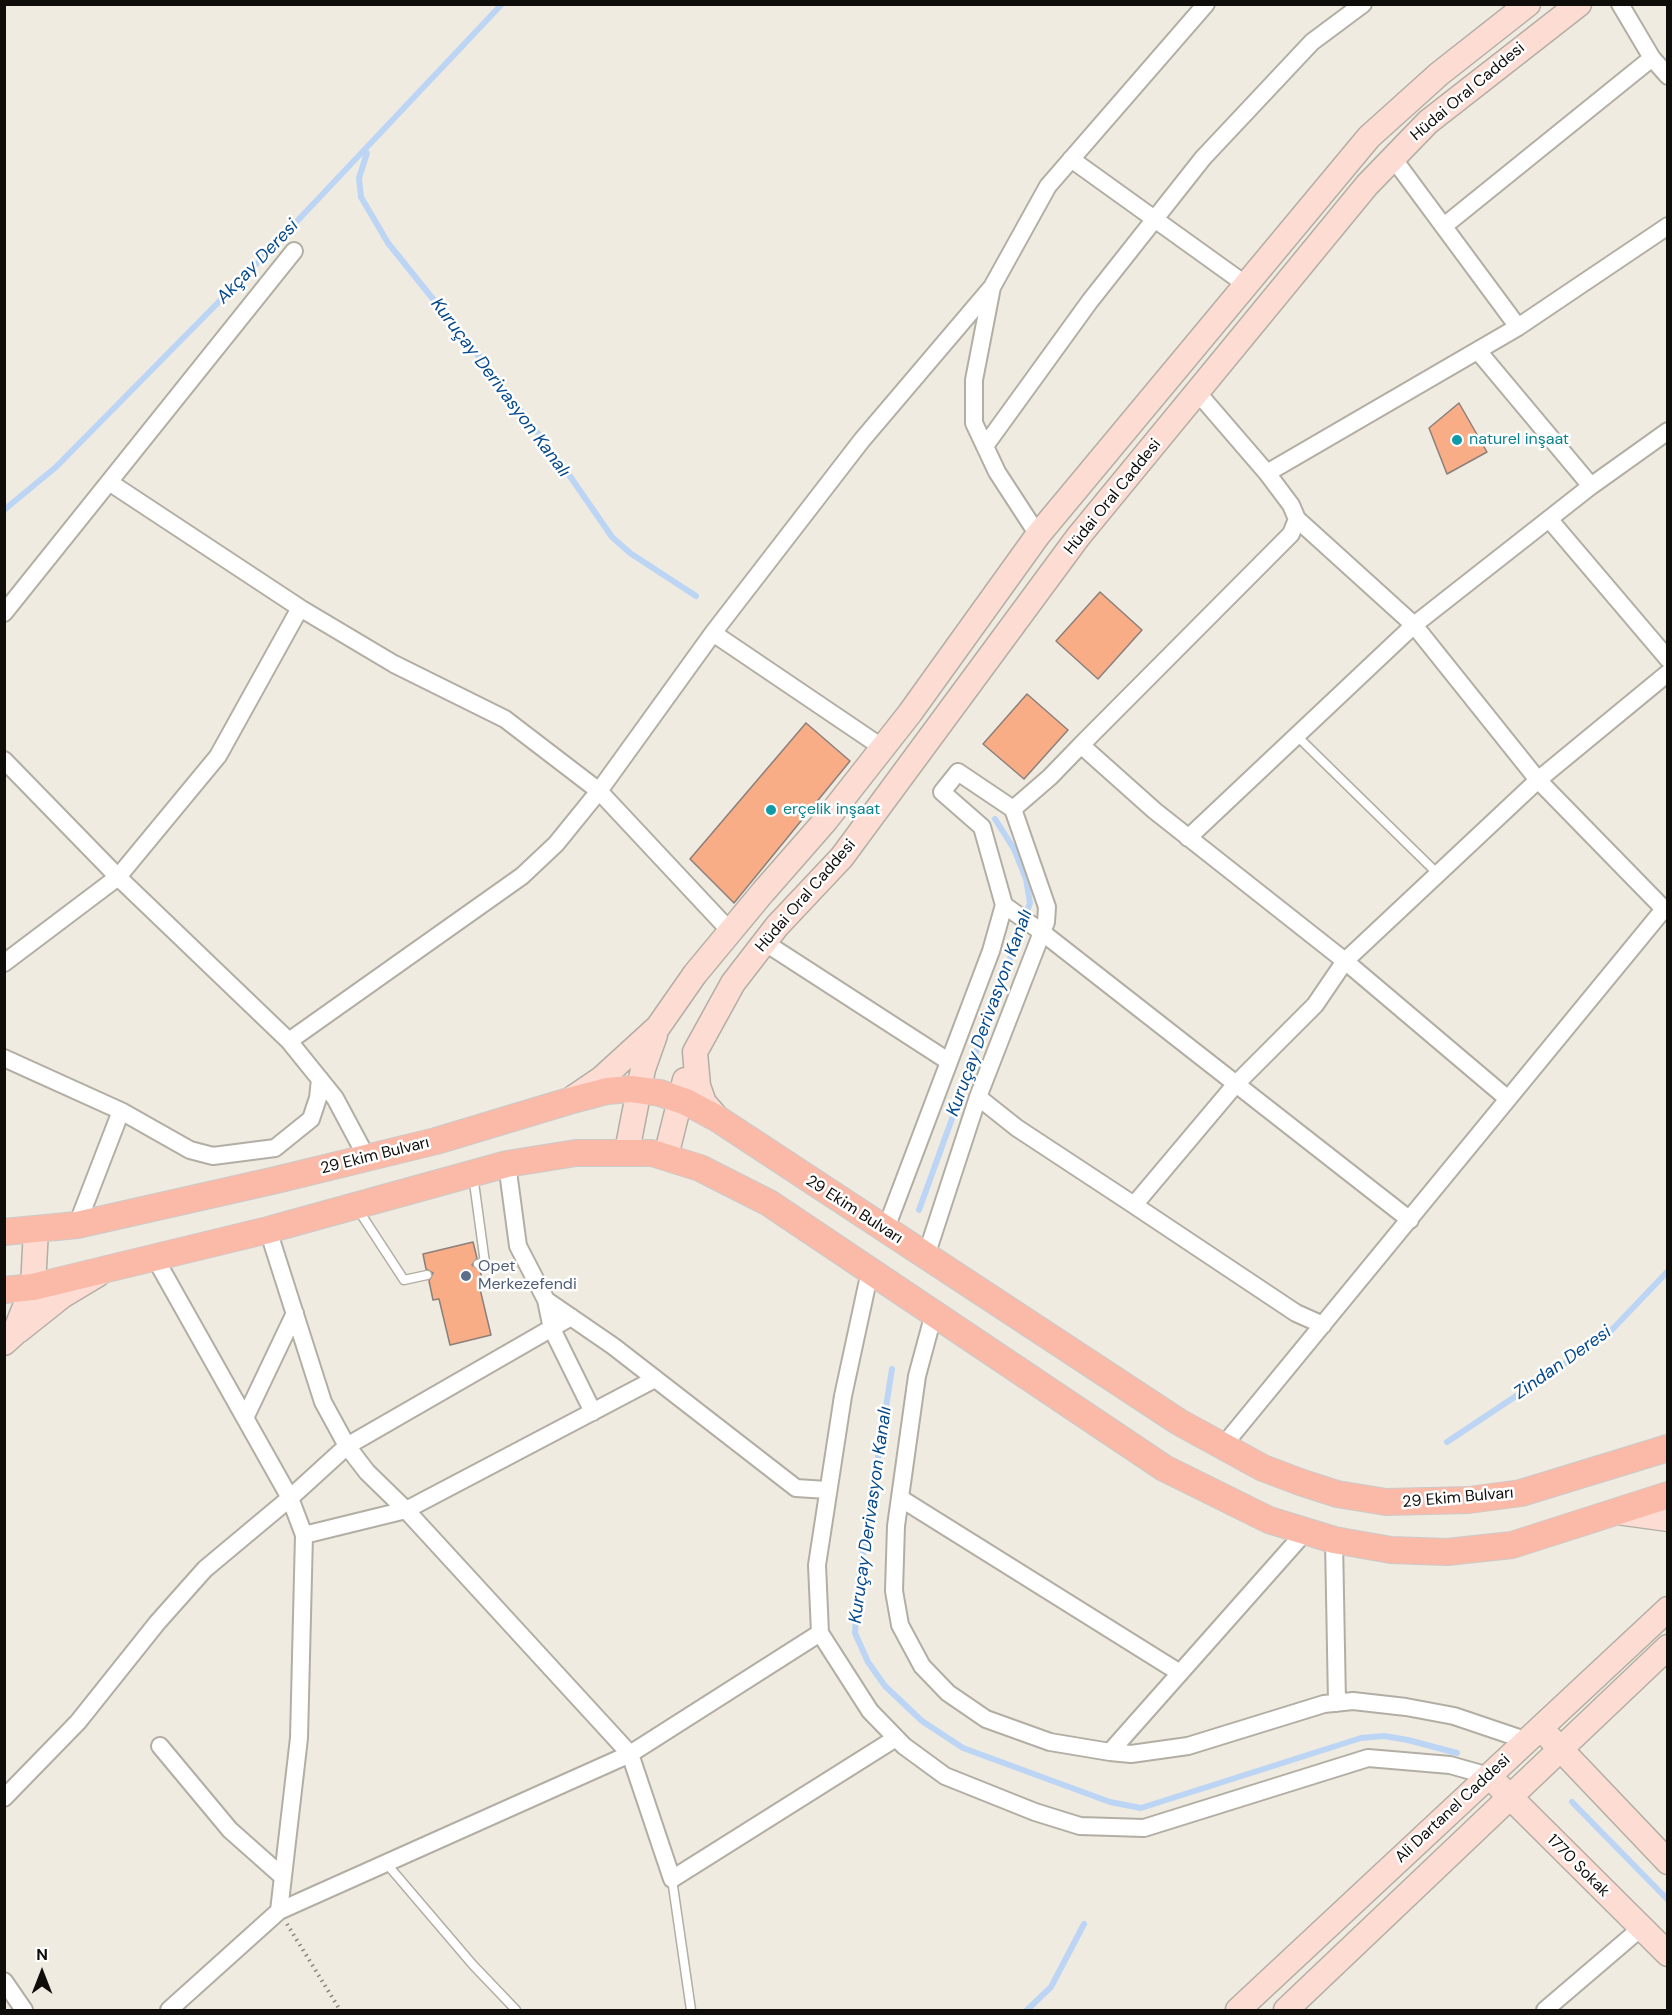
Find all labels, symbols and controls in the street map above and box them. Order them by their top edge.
street label: Hüdai Oral Caddesi [1407,39,1529,145]
water label: Akçay Deresi [213,215,303,309]
water label: Kuruçay Derivasyon Kanalı [426,294,574,482]
place label: naturel inşaat [1469,430,1569,450]
marker: naturel inşaat [1450,433,1464,447]
street label: Hüdai Oral Caddesi [1061,435,1165,559]
place label: erçelik inşaat [783,800,880,820]
marker: erçelik inşaat [764,803,778,817]
street label: Hüdai Oral Caddesi [752,836,860,956]
water label: Kuruçay Derivasyon Kanalı [942,907,1038,1119]
street label: 29 Ekim Bulvarı [319,1133,431,1179]
street label: 29 Ekim Bulvarı [802,1172,906,1248]
place label: Opet Merkezefendi [478,1257,577,1295]
marker: Opet Merkezefendi [459,1269,473,1283]
water label: Zindan Deresi [1510,1322,1616,1404]
water label: Kuruçay Derivasyon Kanalı [845,1405,897,1625]
street label: 29 Ekim Bulvarı [1402,1484,1514,1512]
street label: Ali Dartanel Caddesi [1392,1751,1514,1867]
street label: 1770 Sokak [1543,1831,1613,1901]
north arrow [12,1943,72,2003]
text: N [36,1944,48,1965]

